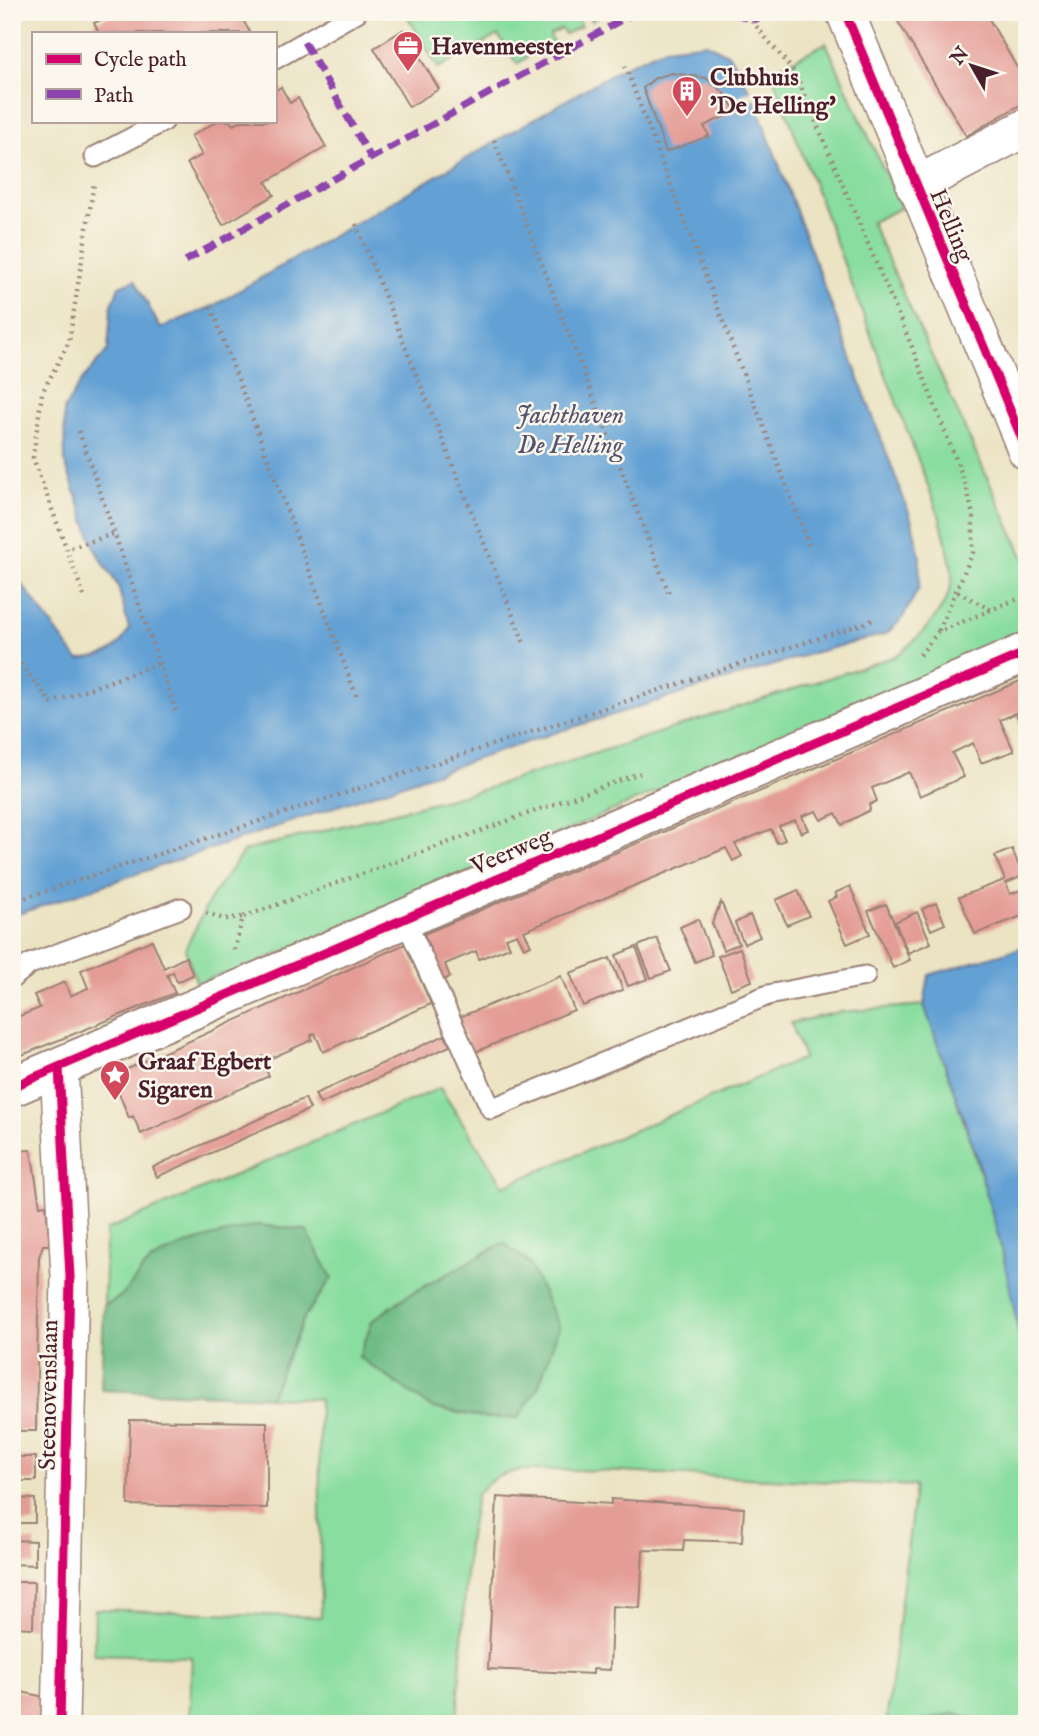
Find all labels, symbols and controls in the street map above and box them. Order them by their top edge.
office icon: Havenmeester [391,29,425,73]
legend [32,32,276,122]
place label: Havenmeester [431,32,573,63]
north arrow [937,32,1007,102]
text: N [945,42,975,71]
text: Cycle path [94,47,187,74]
place label: Clubhuis 'De Helling' [710,63,836,122]
building icon: Clubhuis 'De Helling' [670,74,704,118]
text: Path [94,83,133,110]
street label: Helling [921,184,980,268]
water label: Jachthaven De Helling [516,399,624,463]
street label: Veerweg [465,821,558,884]
place label: Graaf Egbert Sigaren [138,1047,272,1106]
place icon: Graaf Egbert Sigaren [98,1058,132,1102]
street label: Steenovenslaan [33,1319,66,1471]

